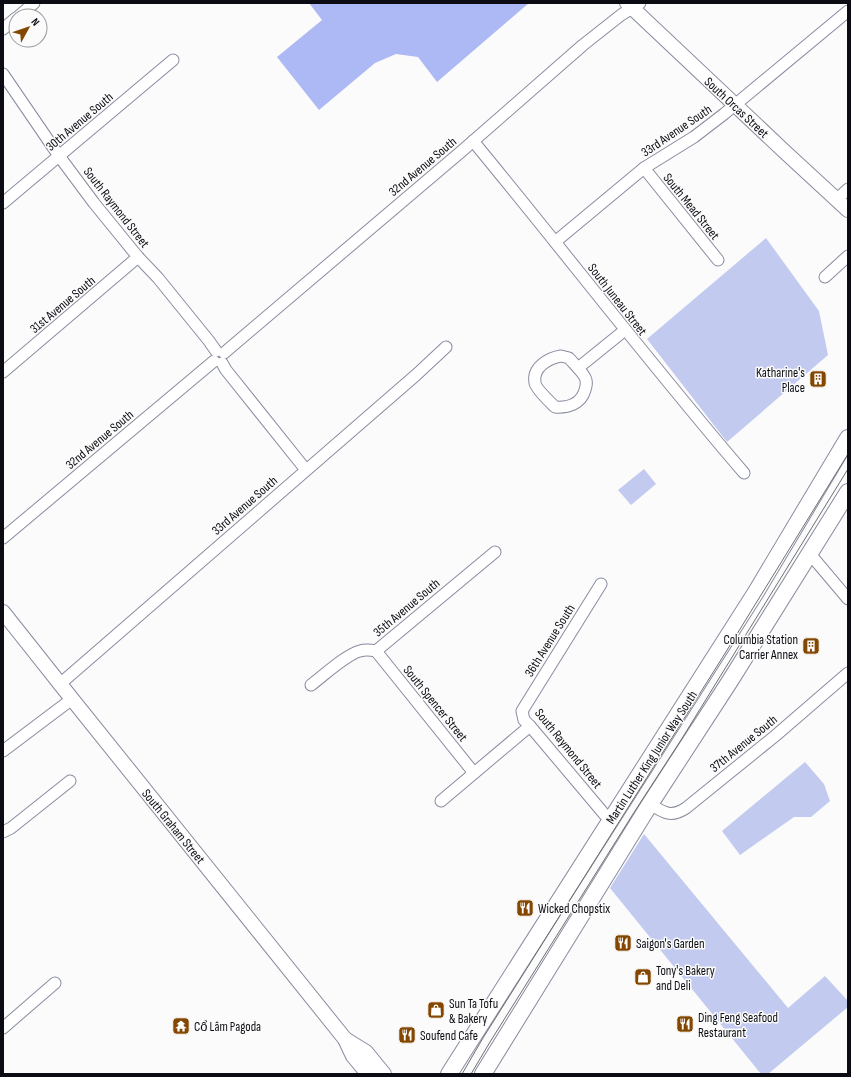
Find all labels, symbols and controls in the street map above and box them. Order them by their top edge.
north arrow [8,8,48,48]
text: N [28,15,42,28]
street label: South Orcas Street [701,74,772,142]
street label: 30th Avenue South [43,89,116,154]
street label: 33rd Avenue South [638,101,715,160]
street label: 32nd Avenue South [385,134,460,200]
street label: South Raymond Street [80,164,153,251]
street label: South Mead Street [660,170,723,243]
street label: South Juneau Street [584,260,650,339]
street label: 31st Avenue South [27,273,99,337]
place label: Katharine's Place [756,365,805,396]
building icon: Katharine's Place [808,369,828,389]
street label: 32nd Avenue South [62,407,137,473]
street label: 33rd Avenue South [209,473,281,539]
street label: 35th Avenue South [370,575,443,640]
street label: 36th Avenue South [521,601,578,680]
place label: Columbia Station Carrier Annex [724,632,798,663]
building icon: Columbia Station Carrier Annex [801,636,821,656]
street label: South Spencer Street [400,662,471,745]
street label: Martin Luther King Junior Way South [603,688,701,827]
street label: South Raymond Street [531,706,605,792]
street label: 37th Avenue South [707,712,781,776]
street label: South Graham Street [138,786,208,867]
restaurant icon: Wicked Chopstix [515,898,535,918]
place label: Wicked Chopstix [538,901,610,917]
restaurant icon: Saigon's Garden [613,933,633,953]
place label: Saigon's Garden [636,936,705,952]
place label: Tony's Bakery and Deli [656,963,715,994]
shop icon: Tony's Bakery and Deli [633,967,653,987]
place label: Sun Ta Tofu & Bakery [449,996,498,1027]
shop icon: Sun Ta Tofu & Bakery [426,1000,446,1020]
place label: Ding Feng Seafood Restaurant [698,1010,778,1041]
restaurant icon: Ding Feng Seafood Restaurant [675,1014,695,1034]
temple icon: Cổ Lâm Pagoda [171,1016,191,1036]
place label: Cổ Lâm Pagoda [194,1019,261,1035]
restaurant icon: Soufend Cafe [397,1025,417,1045]
place label: Soufend Cafe [420,1028,478,1044]

